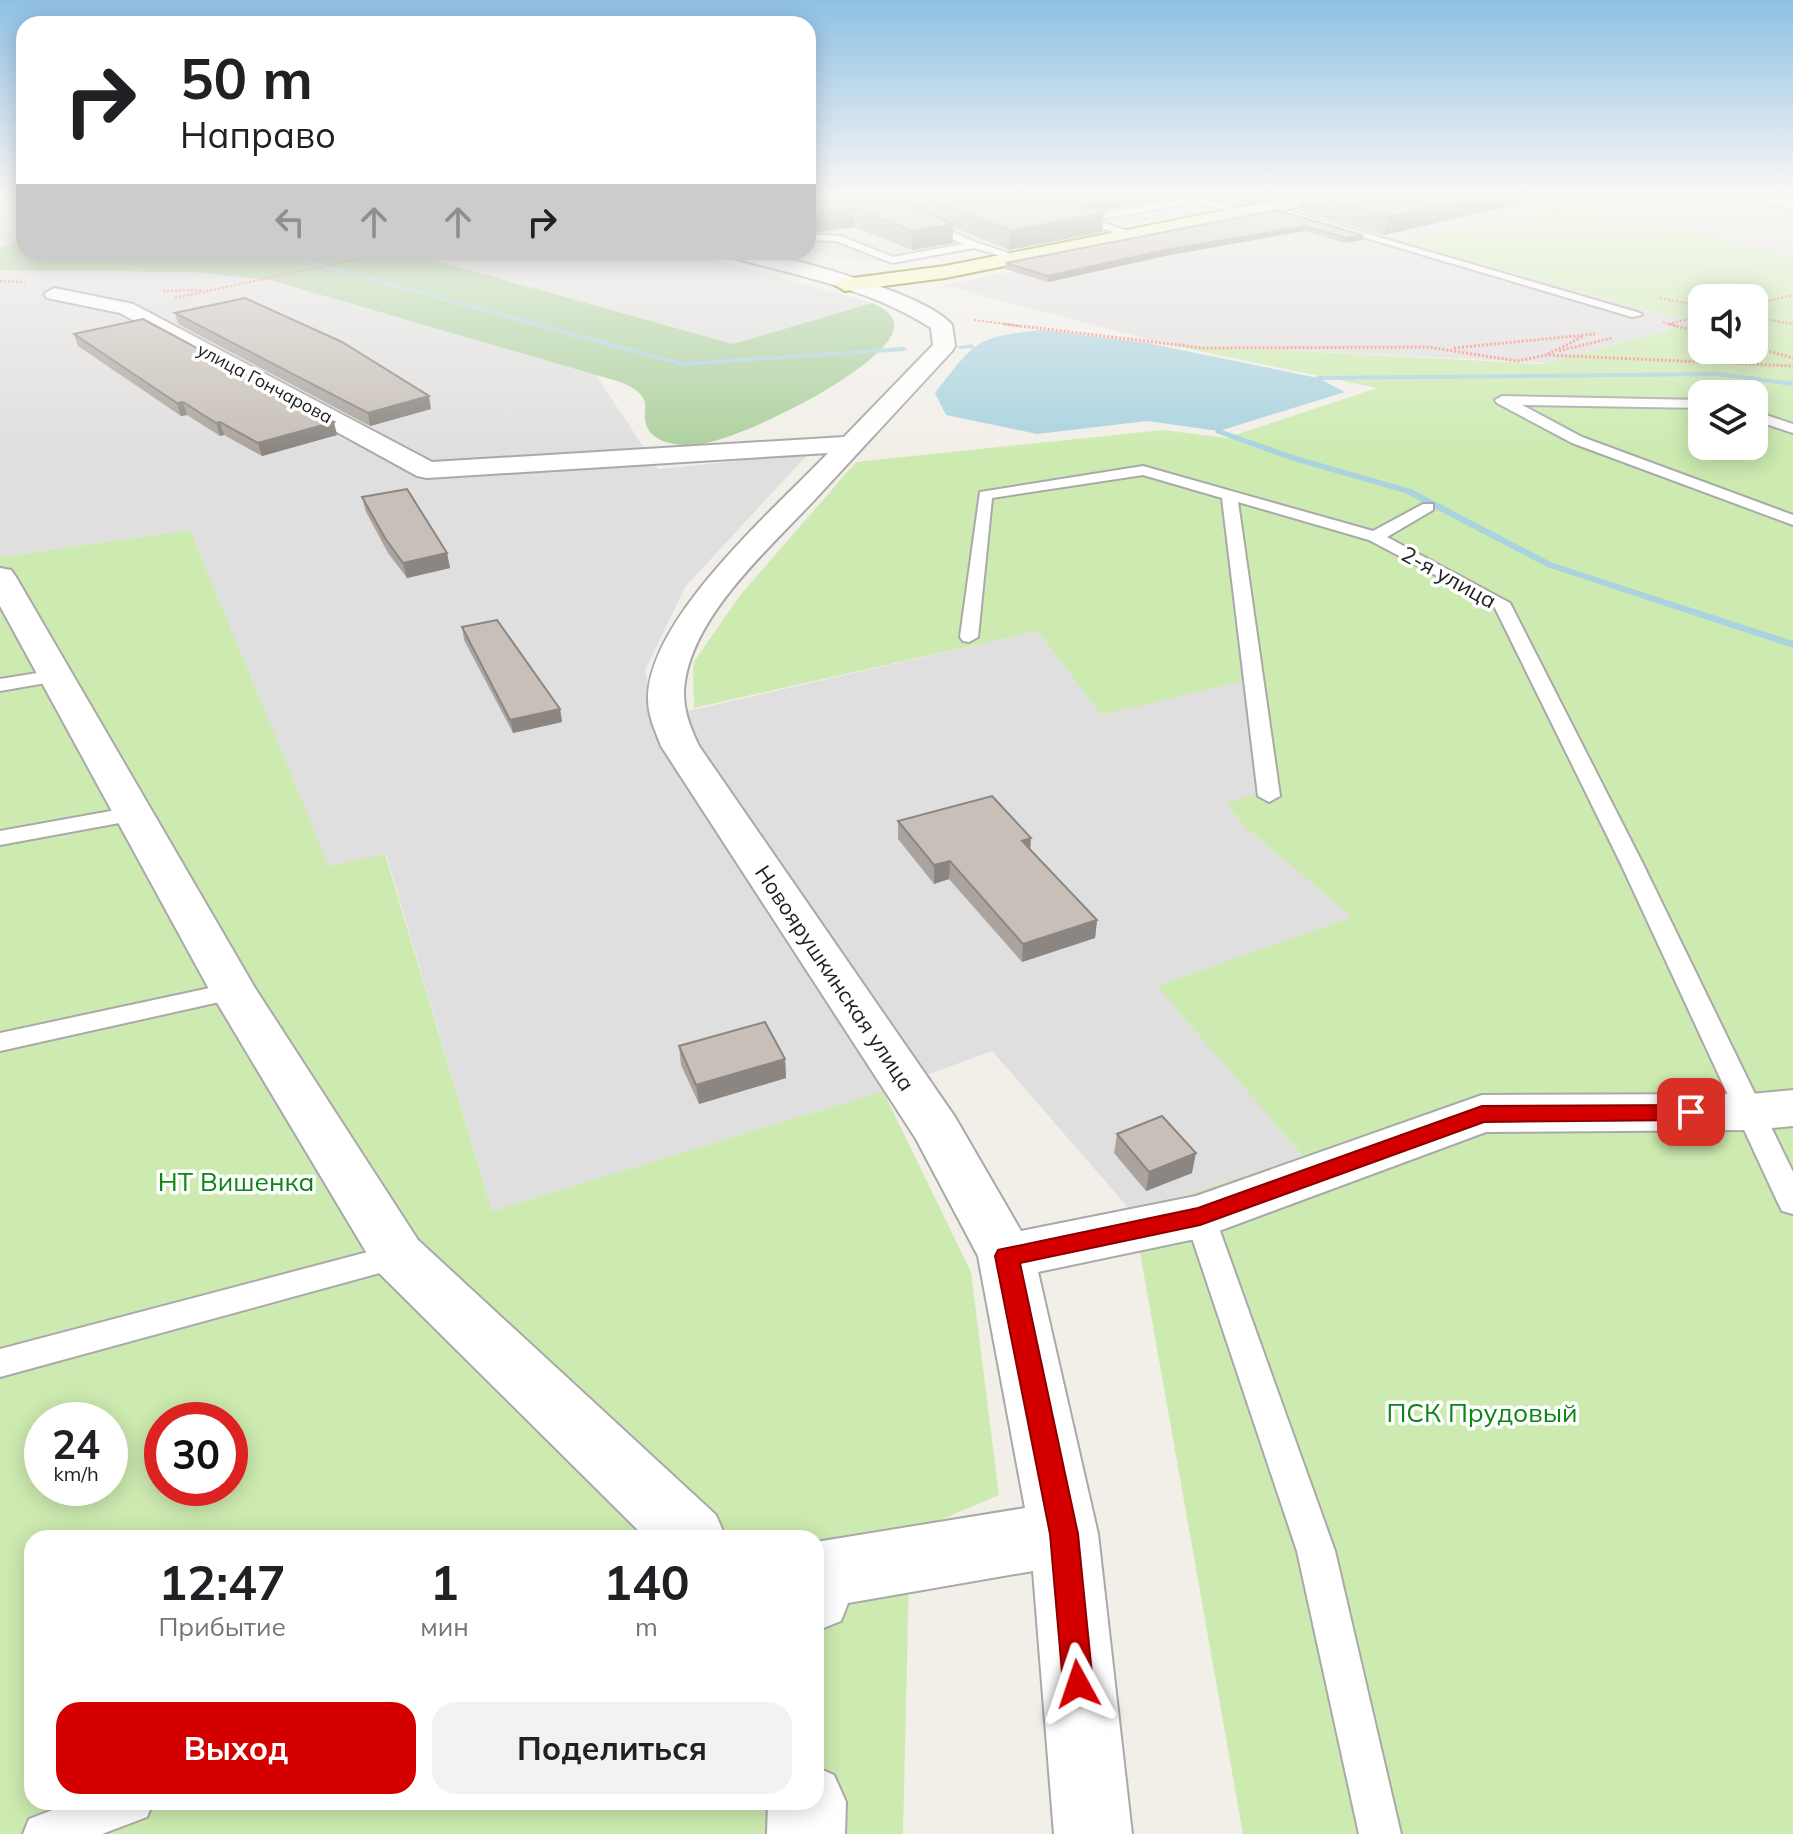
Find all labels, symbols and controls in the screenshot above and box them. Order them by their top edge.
text: 50 m [180,43,313,113]
icon: right [48,48,152,152]
text: Направо [180,112,336,157]
icon: left [268,200,312,244]
icon: ahead [352,200,396,244]
icon: ahead [436,200,480,244]
icon: right [520,200,564,244]
map controls [1688,284,1768,460]
button: sound [1688,284,1768,364]
street label: улица Гончарова [193,338,337,428]
button: layers [1688,380,1768,460]
street label: 2-я улица [1396,539,1502,615]
street label: Новоярушкинская улица [749,860,921,1096]
pin [1657,1078,1725,1146]
icon: arrive [1669,1090,1713,1134]
park label: НТ Вишенка [158,1165,314,1198]
park label: ПСК Прудовый [1386,1396,1578,1429]
speed limit sign: 30 [144,1402,248,1506]
text: 24 [52,1419,100,1469]
text: km/h [53,1461,99,1486]
text: 12:47 [159,1552,286,1612]
text: 1 [430,1552,459,1612]
text: 140 [603,1552,690,1612]
text: Прибытие [158,1610,286,1643]
text: мин [420,1610,469,1643]
text: m [635,1610,658,1643]
position arrow [1036,1642,1120,1726]
button: Выход [56,1702,416,1794]
button: Поделиться [432,1702,792,1794]

